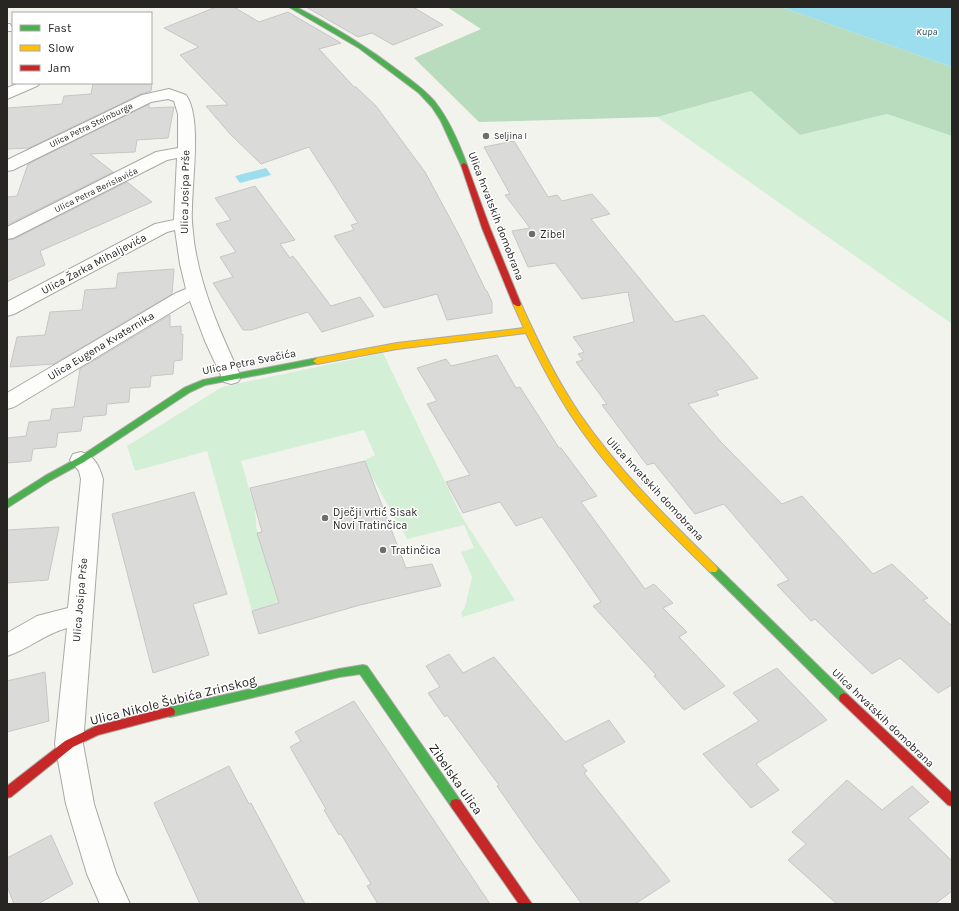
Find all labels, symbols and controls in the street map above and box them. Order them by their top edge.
legend [12,12,152,84]
text: Fast [48,21,72,35]
water label: Kupa [916,26,938,38]
text: Slow [48,41,74,55]
text: Jam [48,61,71,75]
street label: Ulica Petra Steinburga [48,100,134,150]
marker: Seljina I [481,131,491,141]
place label: Seljina I [494,131,527,141]
street label: Ulica Josipa Prše [178,150,192,234]
street label: Ulica hrvatskih domobrana [465,150,527,282]
street label: Ulica Petra Berislavića [53,165,139,215]
place label: Zibel [540,228,565,241]
street label: Ulica Žarka Mihaljevića [38,229,149,297]
marker: Zibel [527,229,537,239]
street label: Ulica Eugena Kvaternika [45,309,157,383]
street label: Ulica Petra Svačića [201,347,297,377]
street label: Ulica hrvatskih domobrana [604,435,706,543]
place label: Dječji vrtić Sisak Novi Tratinčica [333,506,418,532]
marker: Dječji vrtić Sisak Novi Tratinčica [320,513,330,523]
place label: Tratinčica [391,544,440,557]
marker: Tratinčica [378,545,388,555]
street label: Ulica Josipa Prše [70,557,90,642]
street label: Ulica hrvatskih domobrana [829,666,937,770]
street label: Ulica Nikole Šubića Zrinskog [88,671,258,728]
street label: Zibelska ulica [426,741,486,817]

